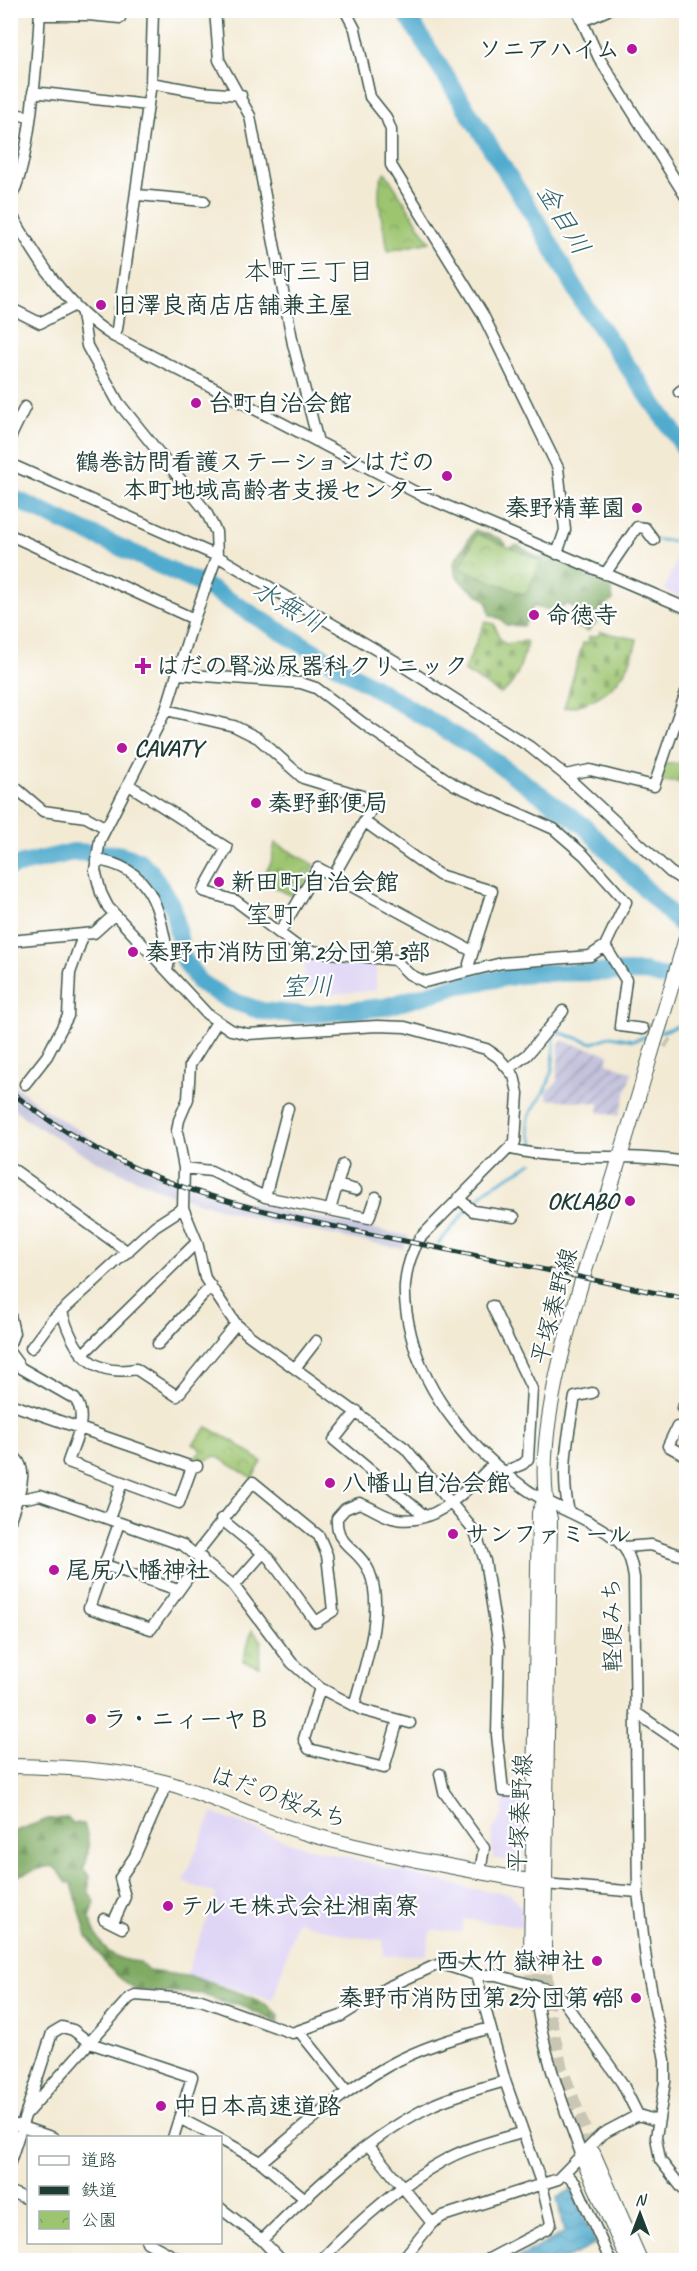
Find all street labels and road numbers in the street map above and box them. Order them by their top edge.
street label: 平塚秦野線 [524,1244,584,1368]
street label: 軽便みち [596,1577,628,1673]
street label: 平塚秦野線 [502,1752,538,1874]
street label: はだの桜みち [206,1760,352,1834]

